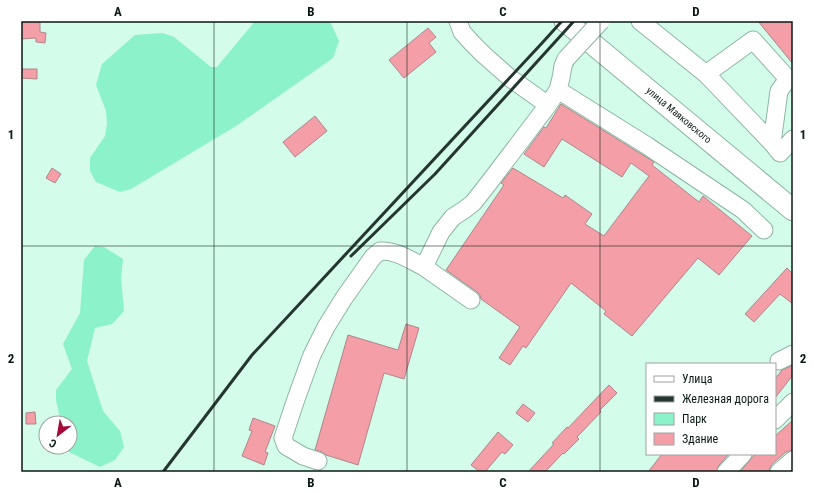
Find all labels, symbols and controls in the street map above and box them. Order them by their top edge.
text: A [114,4,122,19]
text: B [307,4,315,19]
text: C [499,4,507,19]
text: D [692,4,700,19]
street label: улица Маяковского [644,85,714,145]
text: 1 [8,127,14,142]
text: 1 [800,127,806,142]
text: 2 [8,351,15,366]
text: 2 [800,351,807,366]
legend [646,363,776,455]
text: Улица [682,372,713,386]
text: Железная дорога [682,392,769,406]
text: Парк [682,412,707,426]
north arrow [38,415,78,455]
text: Здание [682,432,719,446]
text: С [47,436,59,450]
text: A [114,475,122,490]
text: B [307,475,315,490]
text: C [499,475,507,490]
text: D [692,475,700,490]

